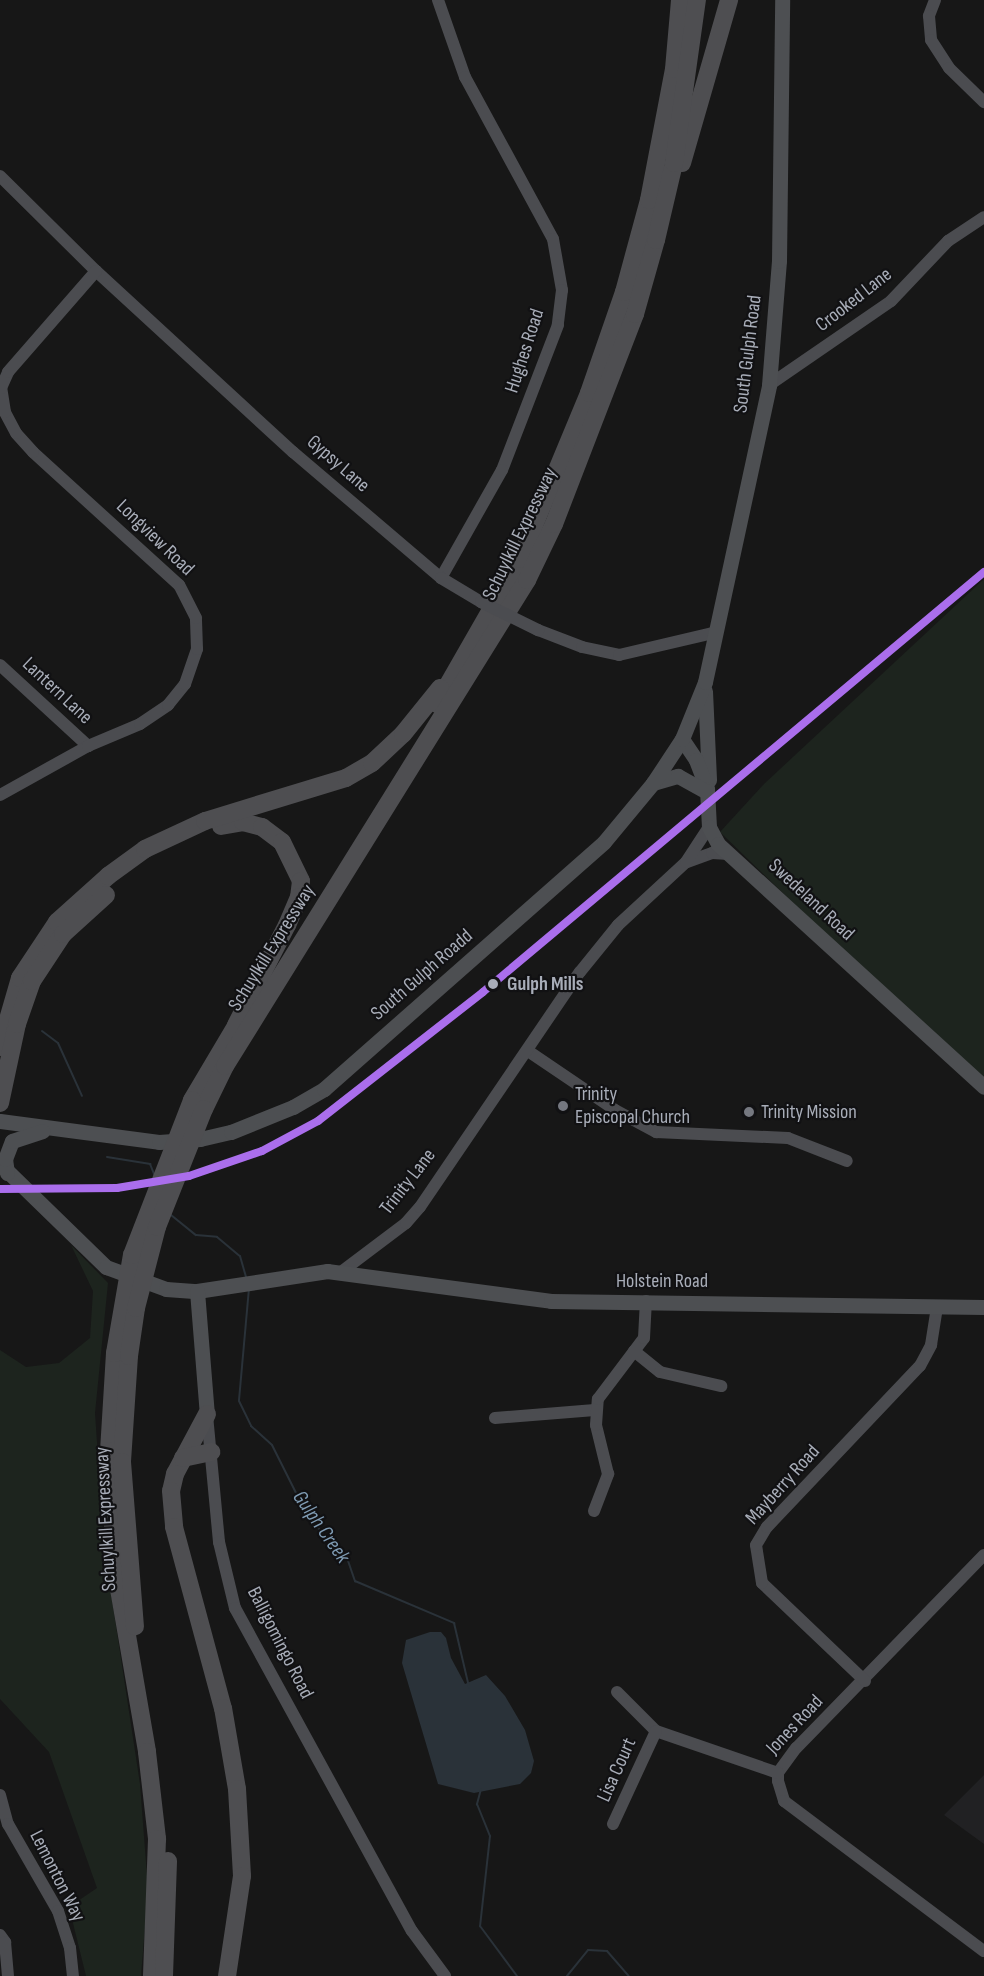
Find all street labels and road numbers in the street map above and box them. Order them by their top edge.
street label: Crooked Lane [811,263,897,337]
street label: South Gulph Road [729,294,767,414]
street label: Hughes Road [500,306,550,396]
street label: Gypsy Lane [302,430,374,498]
street label: Schuylkill Expressway [477,464,563,604]
street label: Longview Road [111,495,199,581]
street label: Lantern Lane [17,653,97,729]
street label: Swedeland Road [763,854,859,946]
street label: Schuylkill Expressway [223,880,321,1016]
street label: South Gulph Roadd [366,924,478,1026]
street label: Trinity Lane [375,1144,441,1220]
street label: Holstein Road [616,1269,708,1293]
street label: Mayberry Road [741,1440,825,1530]
street label: Schuylkill Expressway [90,1446,122,1592]
street label: Balligomingo Road [242,1583,318,1703]
street label: Jones Road [761,1690,829,1760]
street label: Lisa Court [592,1734,642,1806]
street label: Lemonton Way [24,1827,90,1925]

